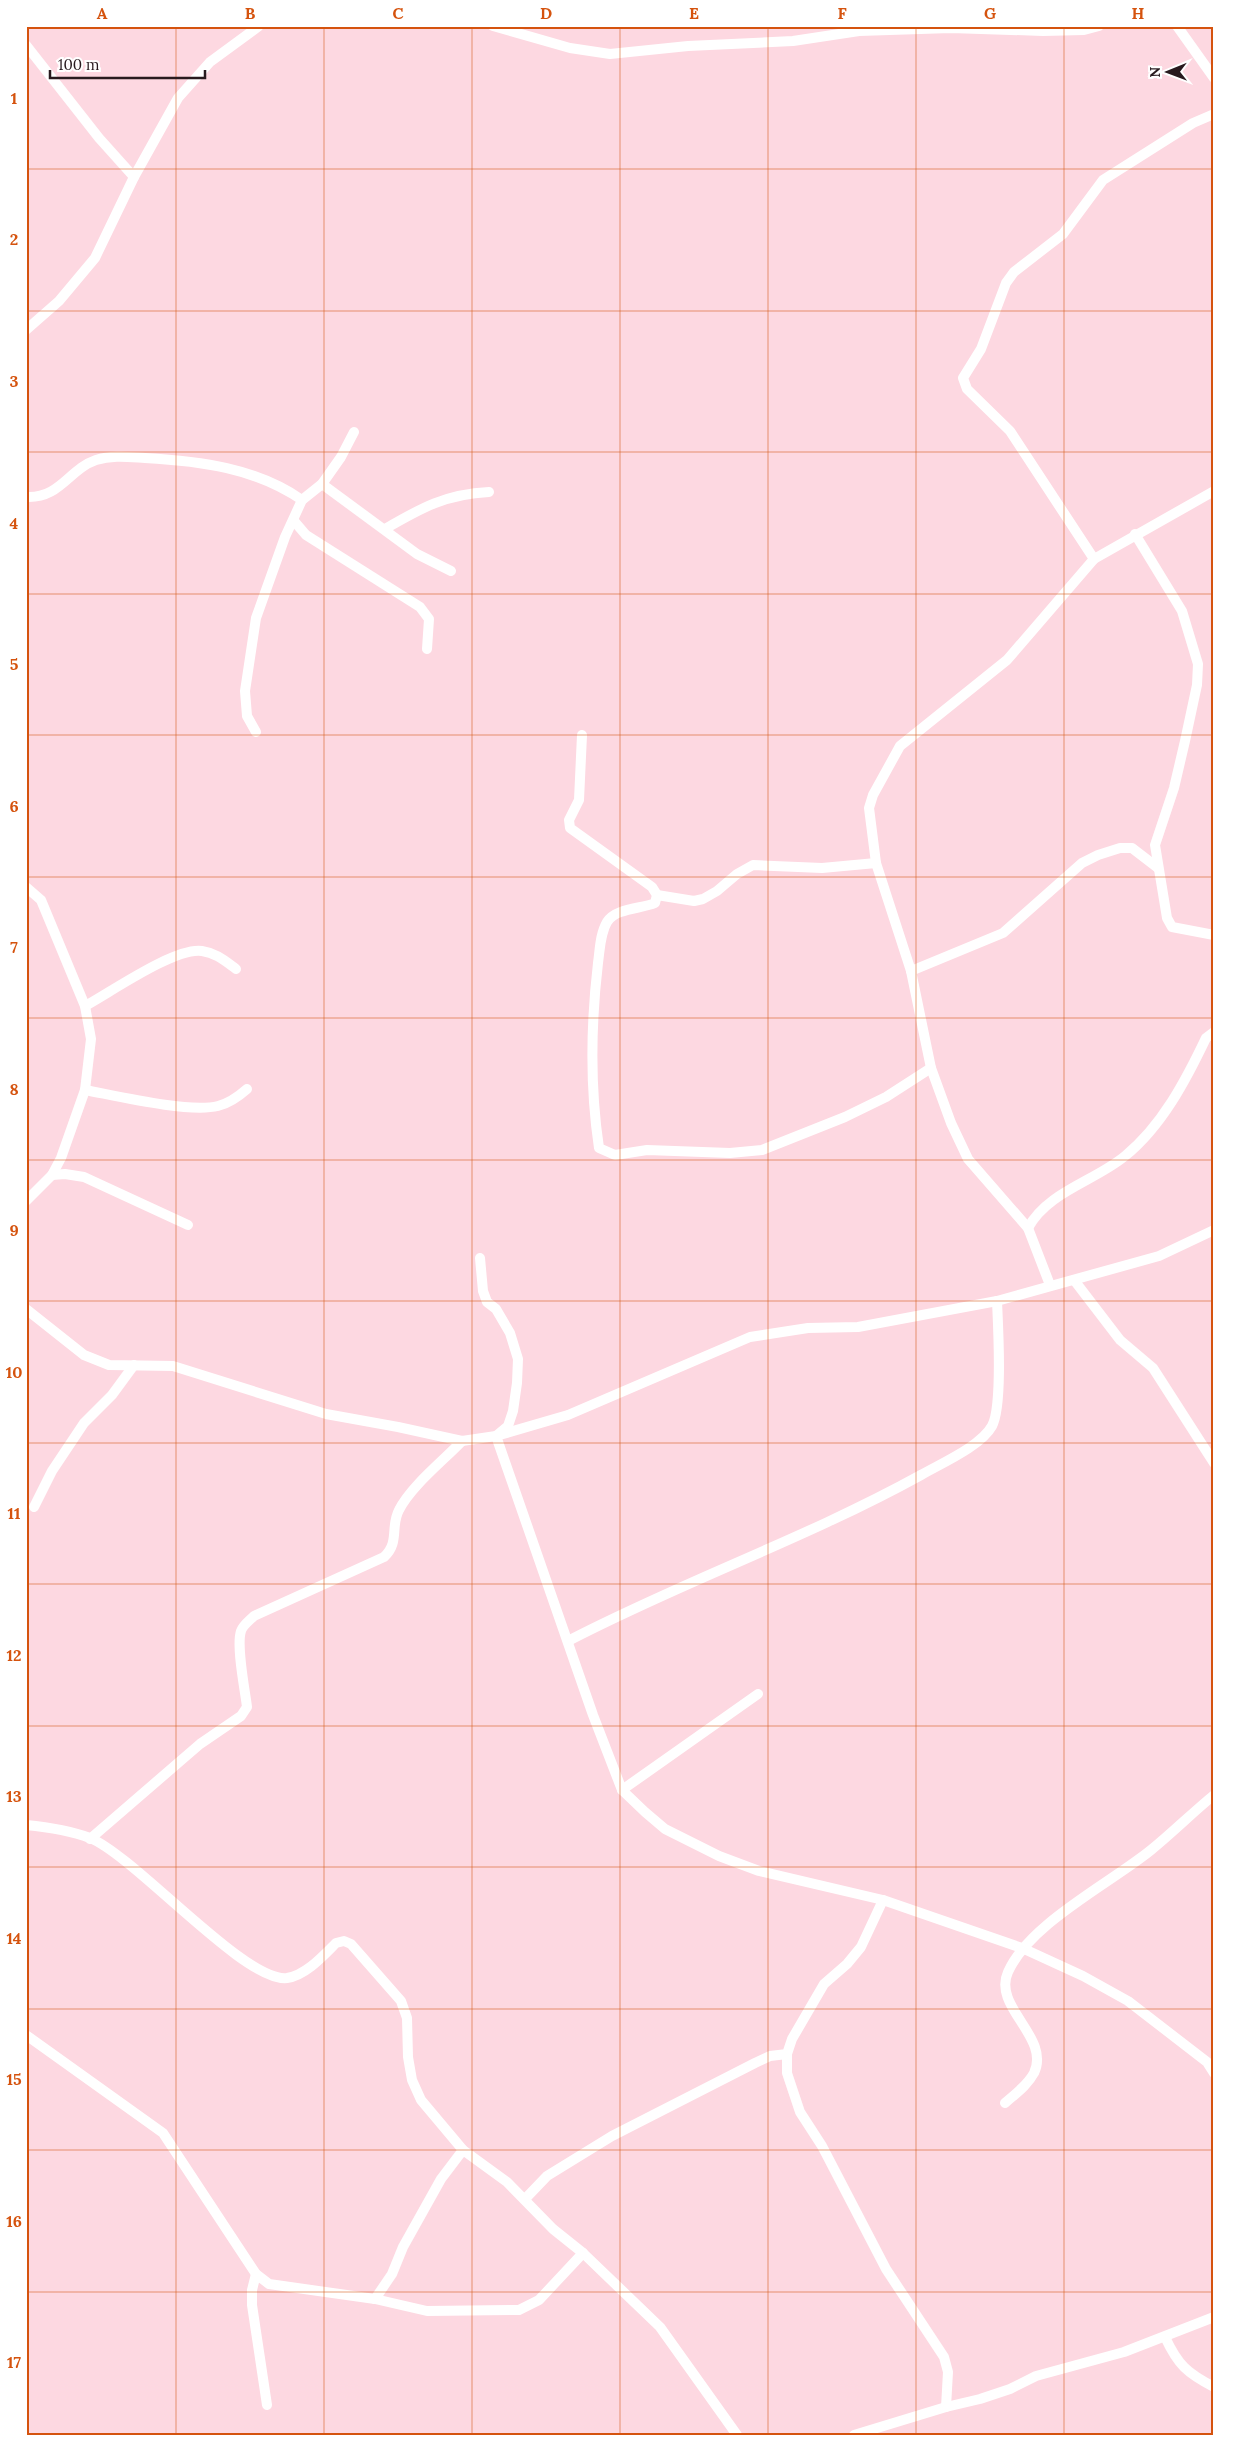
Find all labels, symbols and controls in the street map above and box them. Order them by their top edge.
text: A [97,3,108,23]
text: B [245,3,256,23]
text: C [392,3,404,23]
text: D [540,3,552,23]
text: E [689,3,699,23]
text: F [837,3,847,23]
text: G [984,3,996,23]
text: H [1132,3,1145,23]
scale bar [50,48,205,80]
north arrow [1142,48,1192,98]
text: 100 m [58,55,99,74]
text: N [1146,66,1164,78]
text: 1 [11,88,17,108]
text: 2 [10,229,18,249]
text: 3 [10,371,19,391]
text: 4 [10,513,19,533]
text: 5 [10,654,19,674]
text: 6 [9,796,19,816]
text: 7 [10,937,18,957]
text: 8 [9,1079,19,1099]
text: 9 [9,1220,19,1240]
text: 10 [6,1362,22,1382]
text: 11 [8,1503,21,1523]
text: 12 [6,1645,22,1665]
text: 13 [6,1786,22,1806]
text: 14 [6,1928,22,1948]
text: 15 [6,2069,22,2089]
text: 16 [6,2211,22,2231]
text: 17 [7,2352,21,2372]

